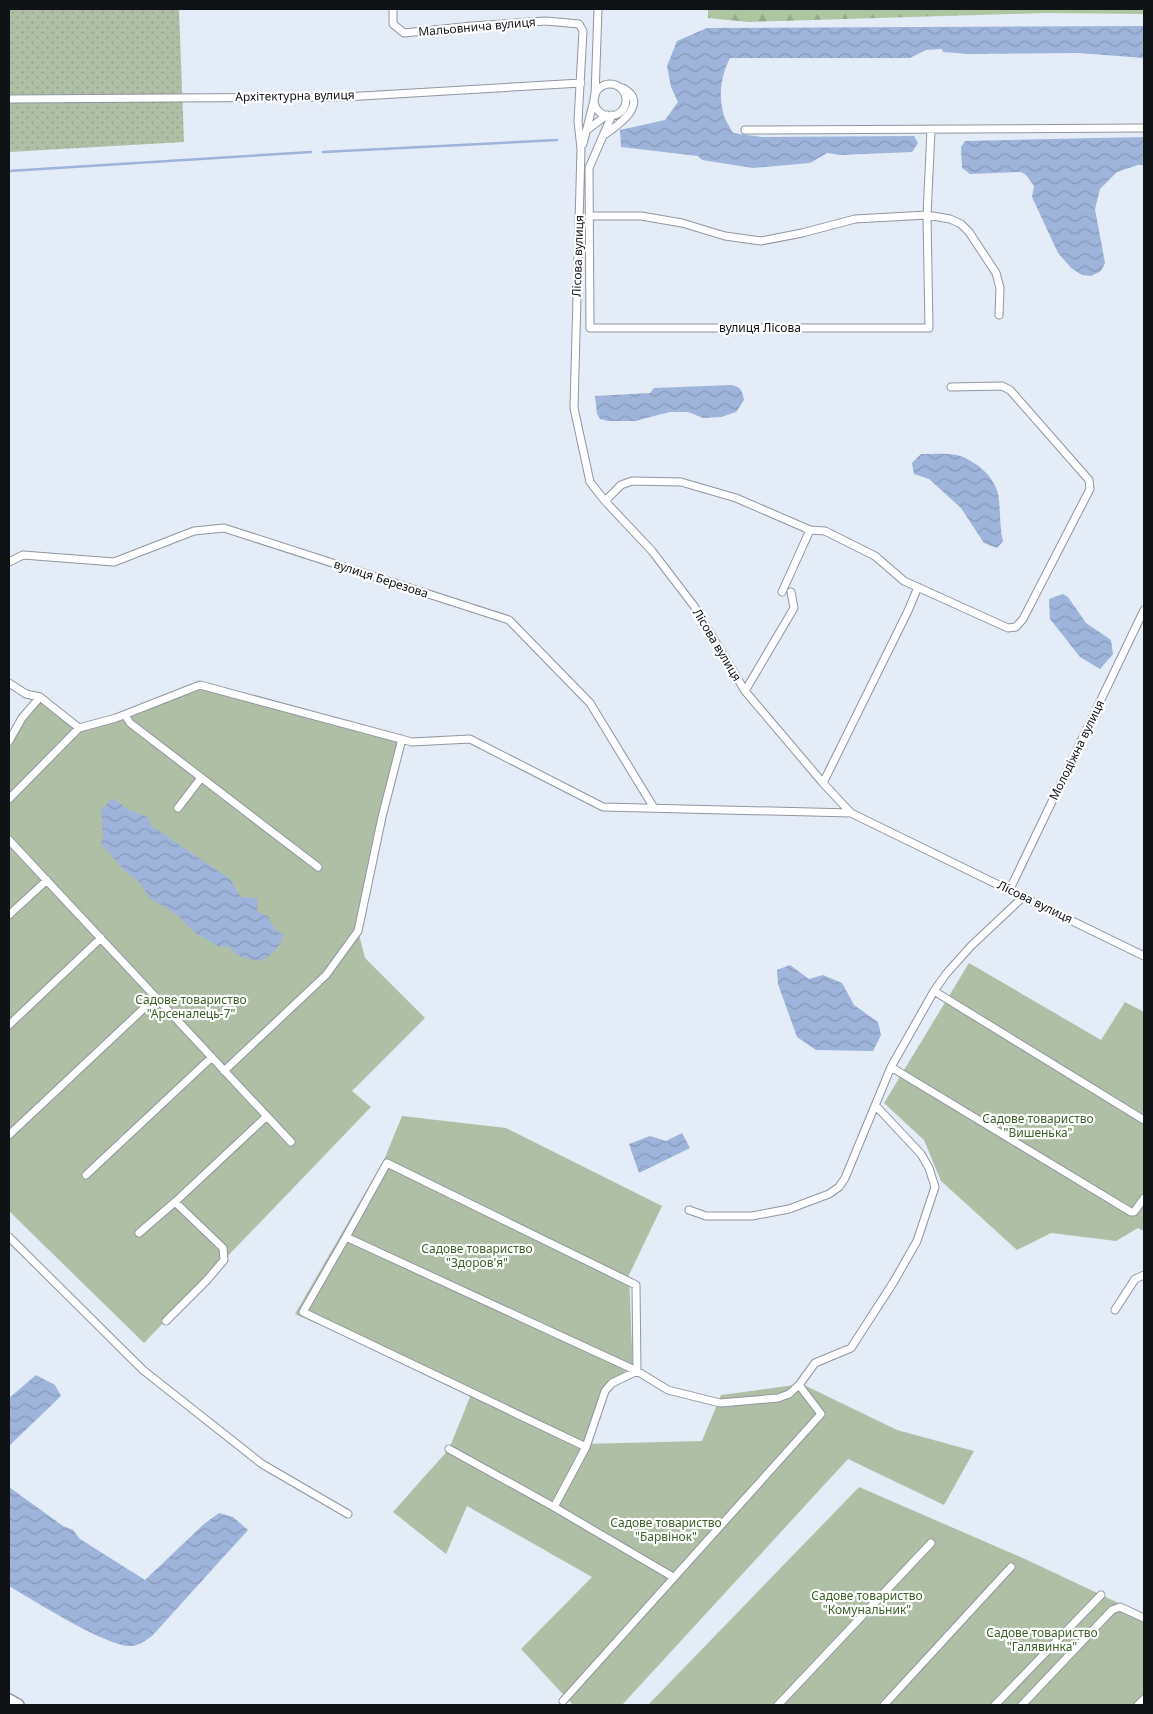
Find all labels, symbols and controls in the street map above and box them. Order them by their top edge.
street label: Мальовнича вулиця [418,13,536,40]
street label: Архітектурна вулиця [235,86,355,105]
street label: Лісова вулиця [568,215,587,297]
street label: вулиця Лісова [719,319,801,336]
street label: вулиця Березова [332,555,431,602]
street label: Лісова вулиця [689,605,746,684]
street label: Молодіжна вулиця [1045,697,1108,803]
street label: Лісова вулиця [995,876,1076,927]
park label: Садове товариство "Арсеналець-7" [135,991,247,1022]
park label: Садове товариство "Вишенька" [982,1110,1094,1141]
park label: Садове товариство "Здоров'я" [421,1240,533,1271]
park label: Садове товариство "Барвінок" [610,1514,722,1545]
park label: Садове товариство "Комунальник" [811,1587,923,1618]
park label: Садове товариство "Галявинка" [986,1624,1098,1655]

